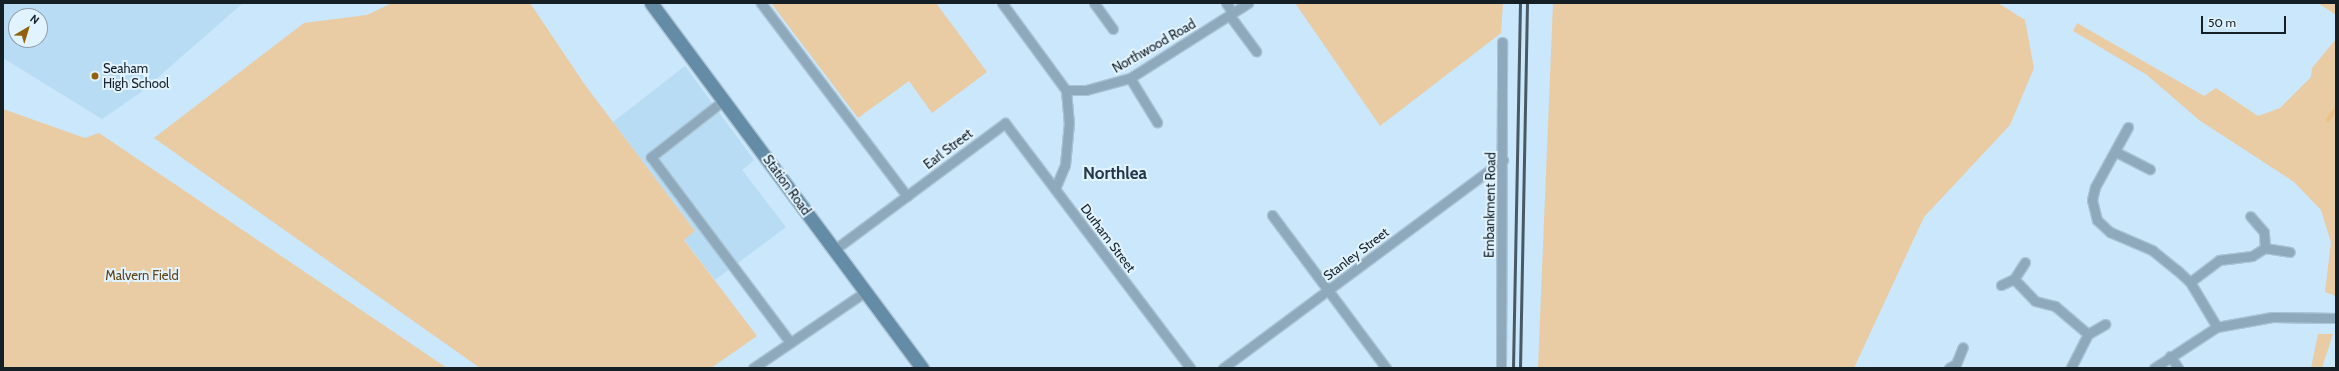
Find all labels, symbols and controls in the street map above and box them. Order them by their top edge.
north arrow [8,8,48,48]
scale bar [2203,8,2288,34]
text: N [27,11,42,27]
text: 50 m [2208,15,2236,30]
street label: Northwood Road [1110,16,1198,76]
place label: Seaham High School [103,61,169,92]
marker: Seaham High School [90,71,100,81]
street label: Earl Street [921,126,975,172]
street label: Station Road [760,152,814,218]
street label: Embankment Road [1481,152,1499,258]
district label: Northlea [1083,164,1147,184]
street label: Durham Street [1077,201,1139,275]
street label: Stanley Street [1320,224,1392,284]
park label: Malvern Field [105,267,179,283]

